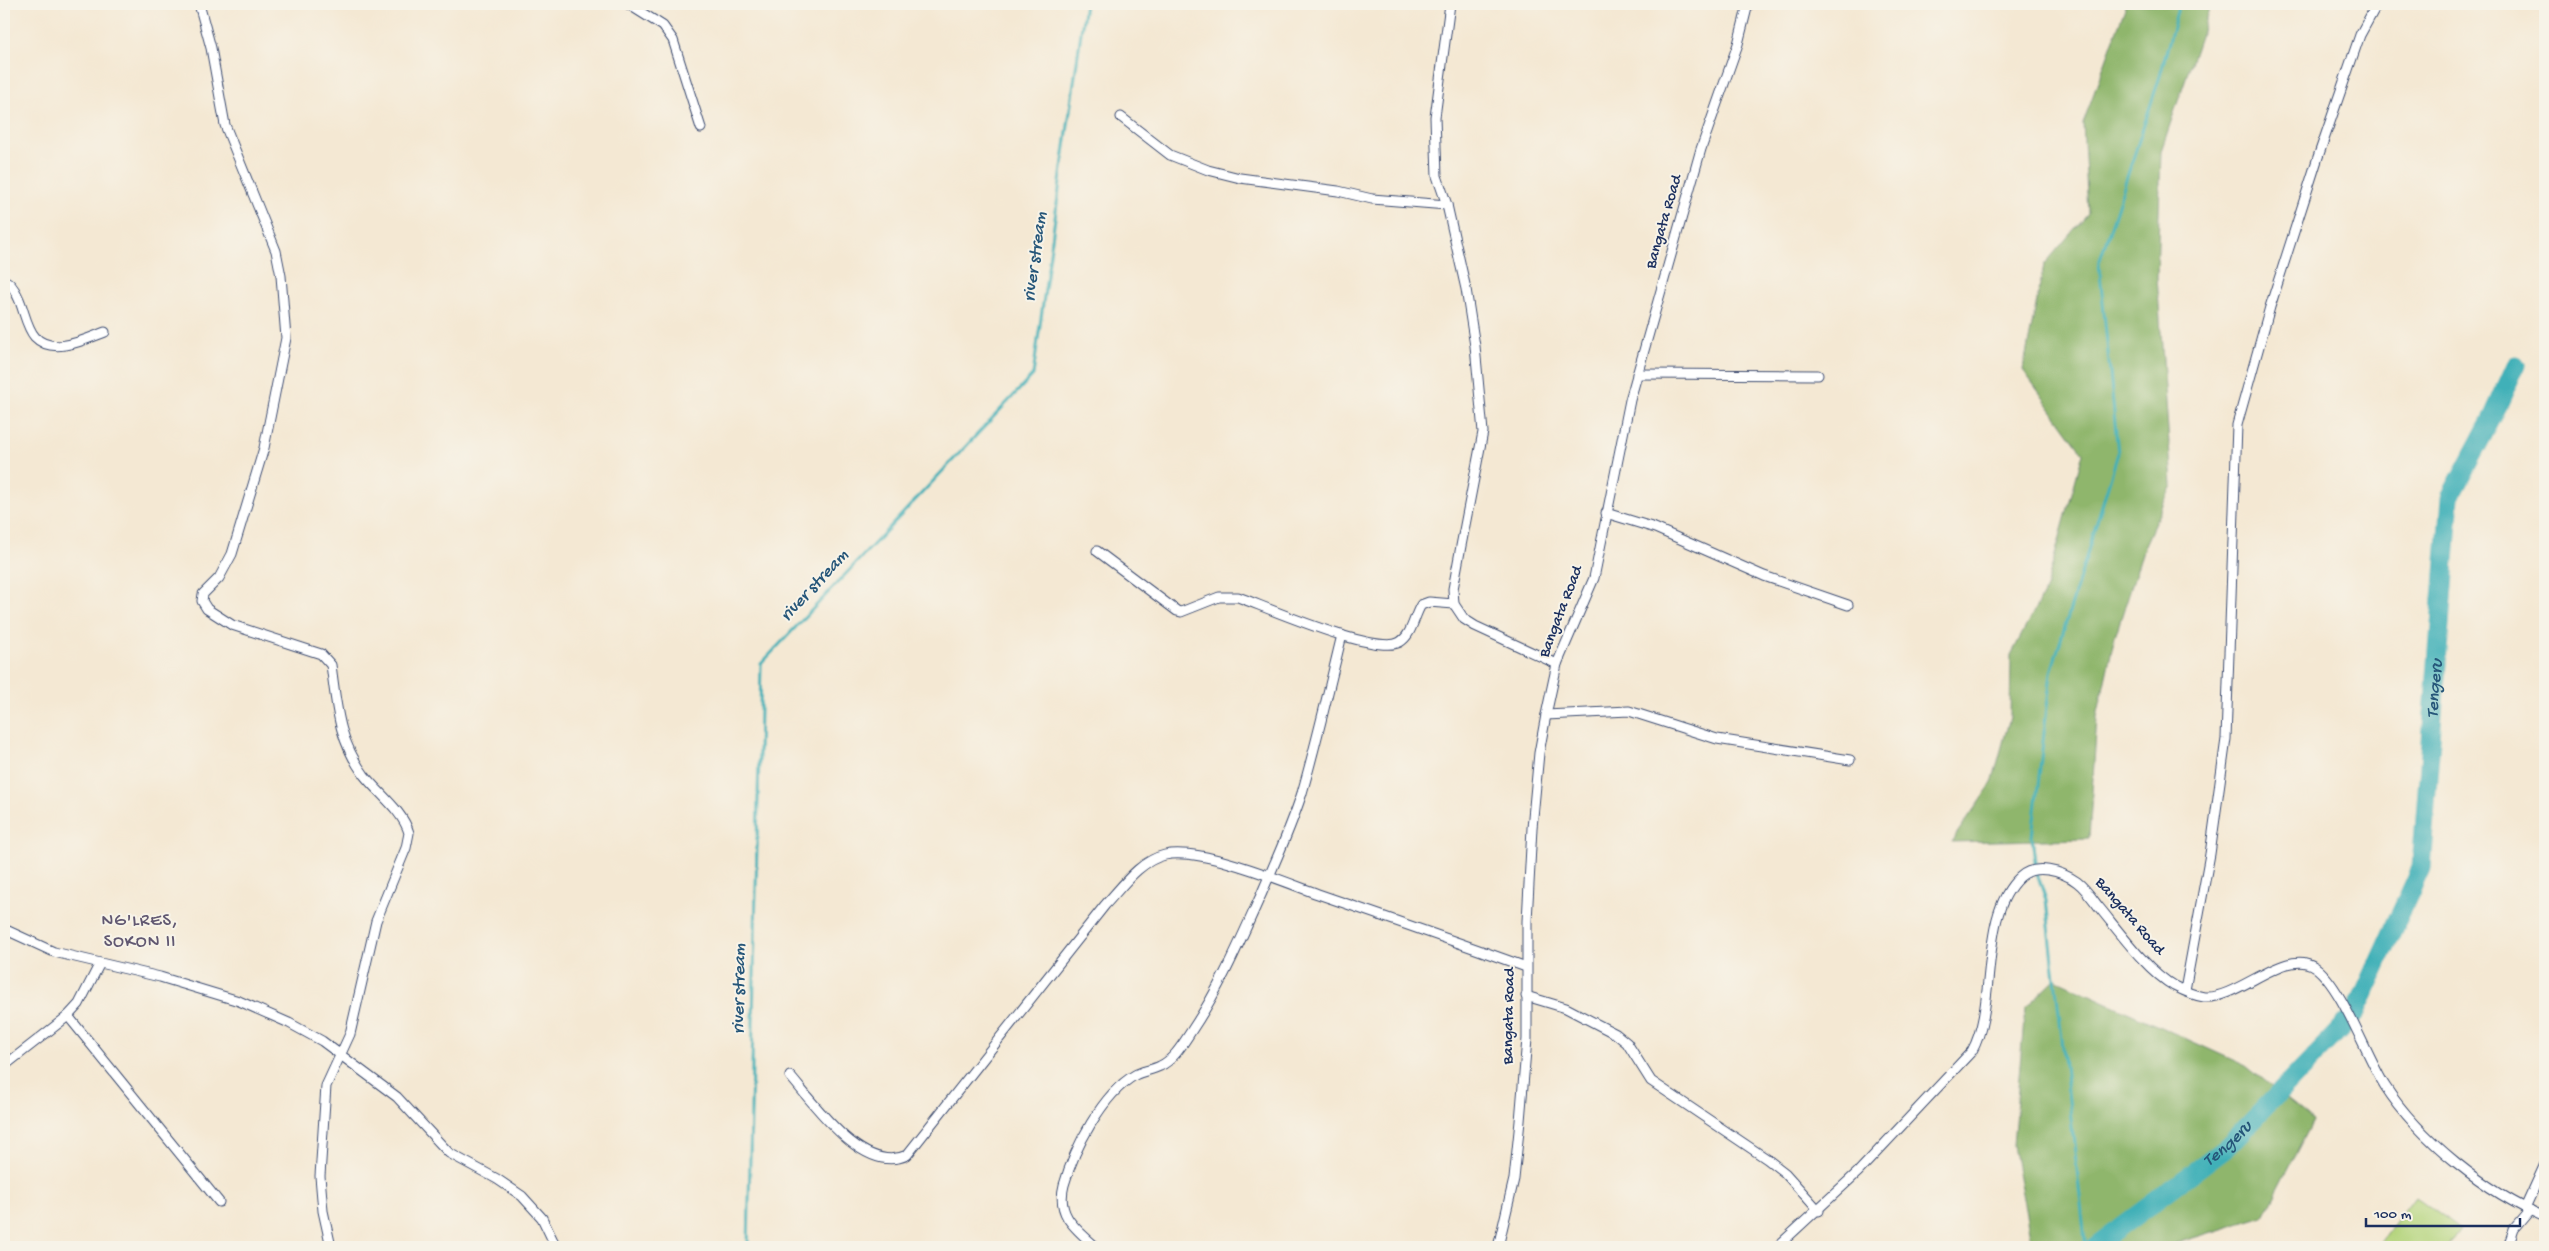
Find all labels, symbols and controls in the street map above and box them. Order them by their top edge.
street label: Bangata Road [1642,171,1688,272]
water label: river stream [1019,210,1053,303]
water label: river stream [776,546,854,626]
street label: Bangata Road [1535,562,1589,662]
water label: Tengeru [2422,657,2448,719]
street label: Bangata Road [2089,873,2169,961]
district label: NG'LRES, SOKON II [102,911,178,953]
water label: river stream [729,943,751,1034]
street label: Bangata Road [1500,966,1520,1066]
water label: Tengeru [2199,1115,2258,1172]
scale bar [2366,1196,2520,1228]
text: 100 m [2373,1206,2412,1224]

